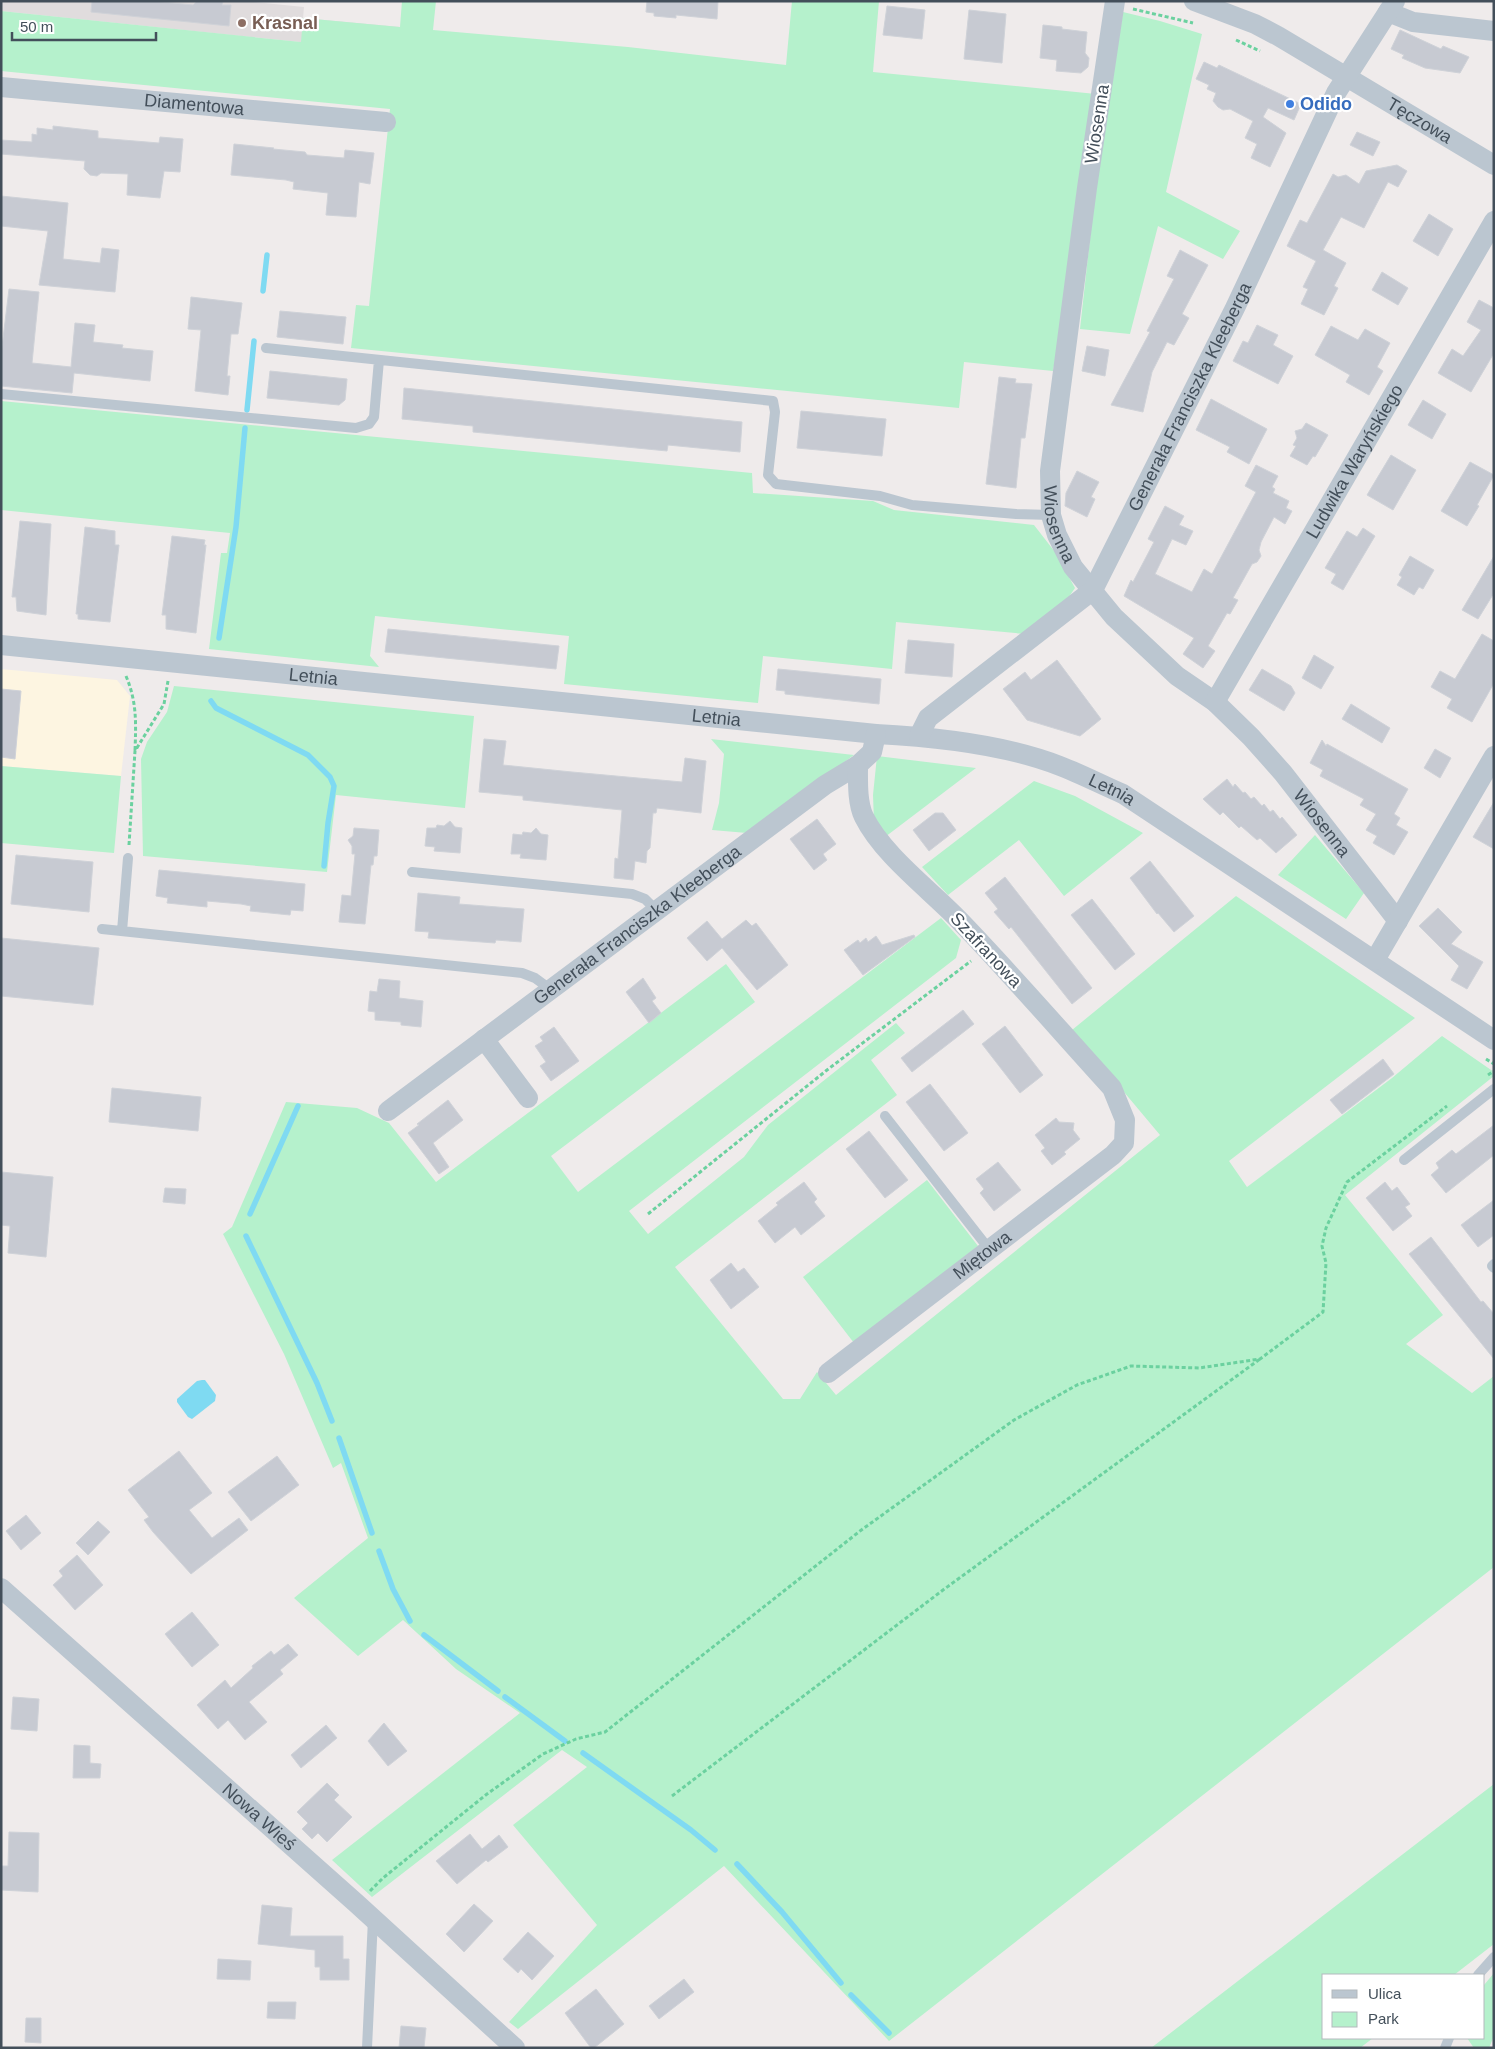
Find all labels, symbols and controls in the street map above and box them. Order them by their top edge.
scale bar [12,10,156,42]
place label: Krasnal [252,13,318,33]
marker: Krasnal [236,17,248,29]
text: 50 m [20,18,53,35]
street label: Wiosenna [1081,82,1113,165]
street label: Diamentowa [143,90,246,119]
street label: Tęczowa [1383,93,1456,148]
place label: Odido [1300,94,1352,114]
marker: Odido [1284,98,1296,110]
street label: Generała Franciszka Kleeberga [1124,278,1256,515]
street label: Ludwika Waryńskiego [1302,381,1407,542]
street label: Wiosenna [1040,485,1080,567]
street label: Letnia [288,664,340,689]
street label: Letnia [691,705,743,730]
street label: Letnia [1086,770,1140,810]
street label: Wiosenna [1289,785,1355,862]
street label: Generała Franciszka Kleeberga [530,841,746,1009]
street label: Szafranowa [946,908,1026,992]
street label: Miętowa [949,1226,1016,1283]
street label: Nowa Wieś [218,1779,300,1855]
legend [1322,1974,1485,2039]
text: Ulica [1368,1985,1402,2002]
text: Park [1368,2010,1399,2027]

